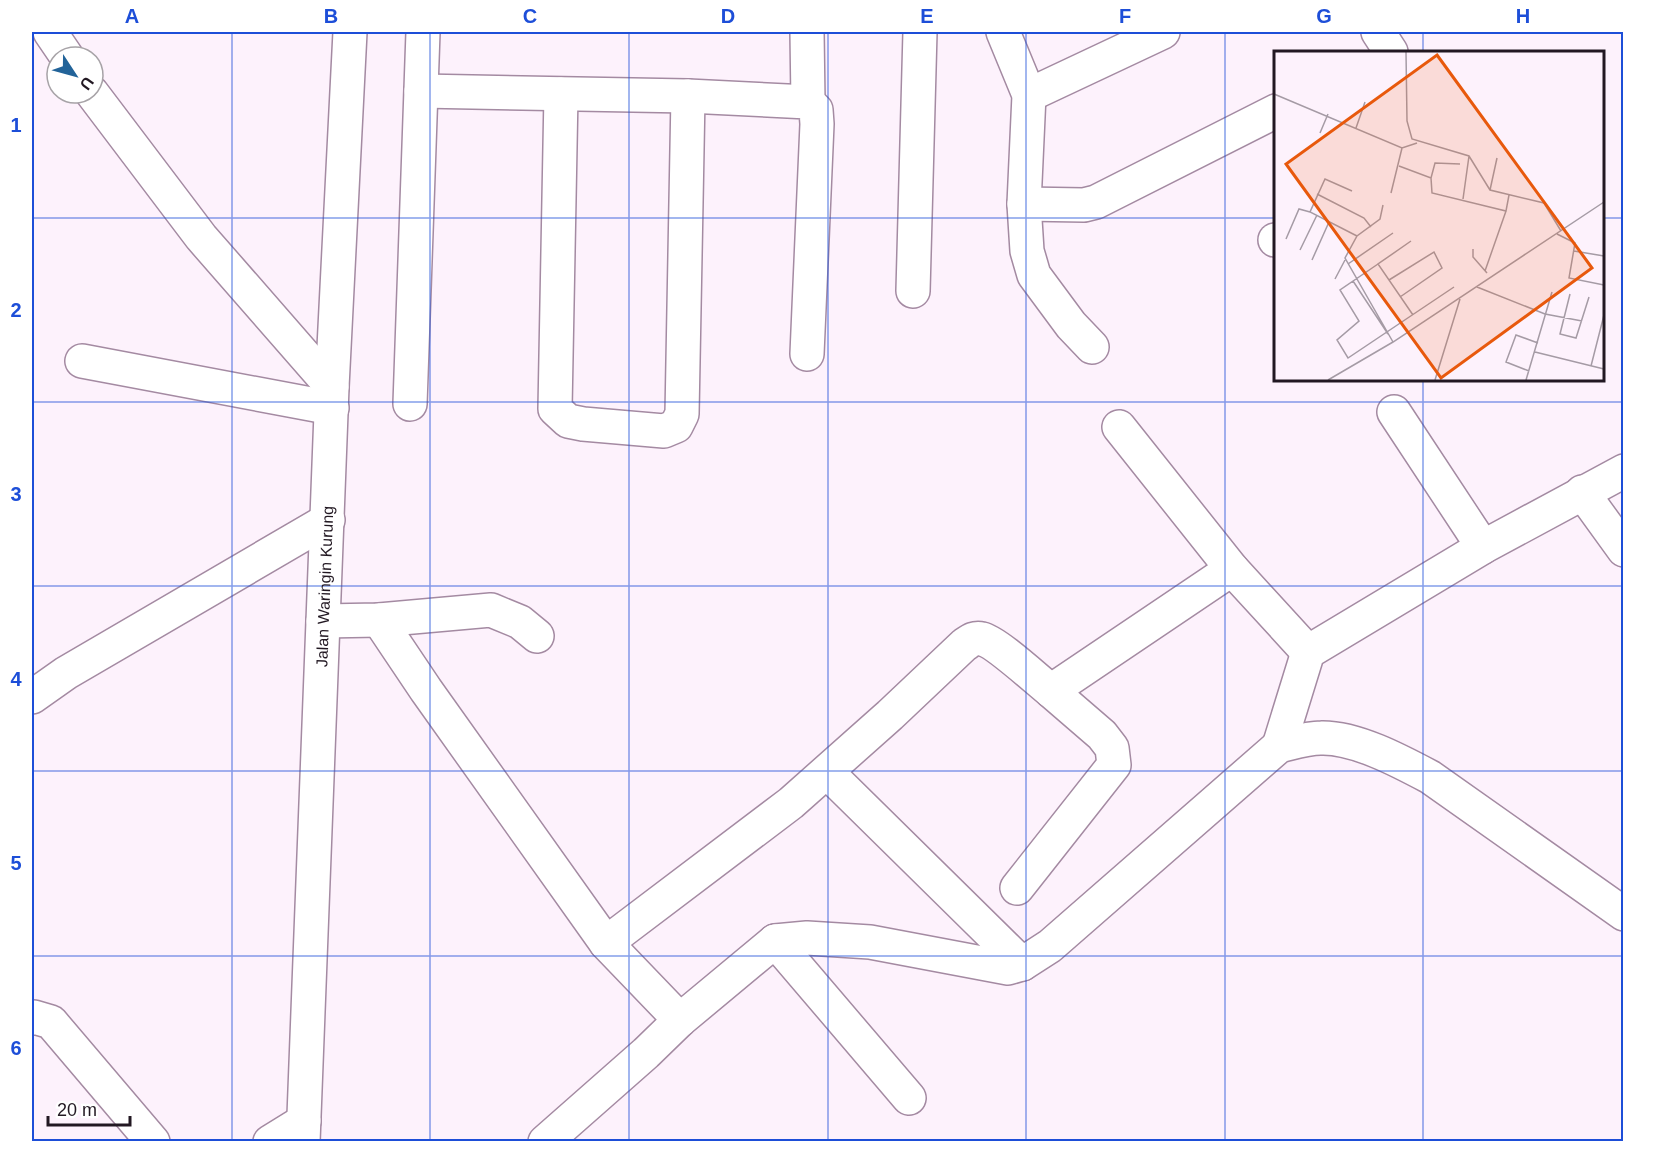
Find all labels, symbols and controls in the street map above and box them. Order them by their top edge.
text: A [125,5,139,27]
text: B [324,5,338,27]
text: C [523,5,537,27]
text: D [721,5,735,27]
text: E [920,5,934,27]
text: F [1119,5,1131,27]
text: G [1316,5,1332,27]
text: H [1516,5,1530,27]
north arrow [45,45,105,105]
inset map [1274,51,1604,381]
text: U [76,74,97,93]
text: 1 [10,114,22,136]
text: 2 [10,299,22,321]
text: 3 [10,483,22,505]
street label: Jalan Waringin Kurung [313,505,336,667]
text: 4 [10,668,22,690]
text: 5 [10,852,22,874]
text: 6 [10,1037,22,1059]
scale bar [48,1089,130,1127]
text: 20 m [57,1100,97,1120]

